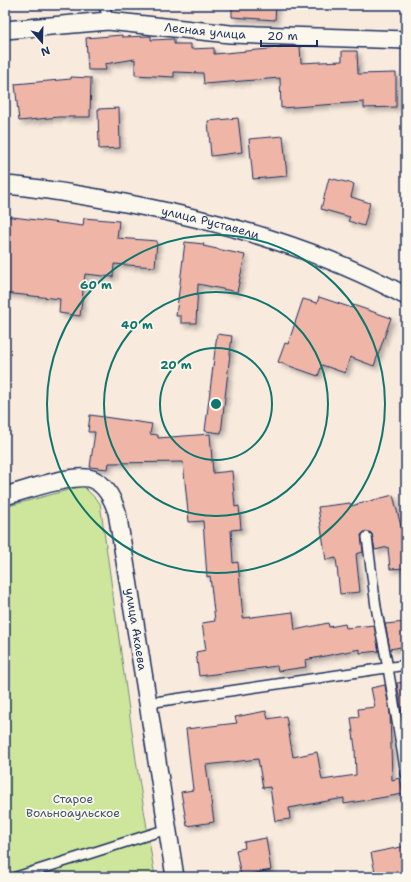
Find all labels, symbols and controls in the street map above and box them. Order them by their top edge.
street label: Лесная улица [164,19,247,43]
north arrow [22,22,62,62]
scale bar [261,22,317,48]
text: 20 m [267,28,298,44]
text: N [38,42,52,60]
street label: улица Руставели [160,203,261,243]
text: 60 m [80,277,112,293]
text: 40 m [121,317,153,333]
text: 20 m [160,357,192,373]
centre of rings [209,397,223,411]
street label: улица Акаева [121,587,151,672]
park label: Старое Вольноаульское [26,791,120,821]

